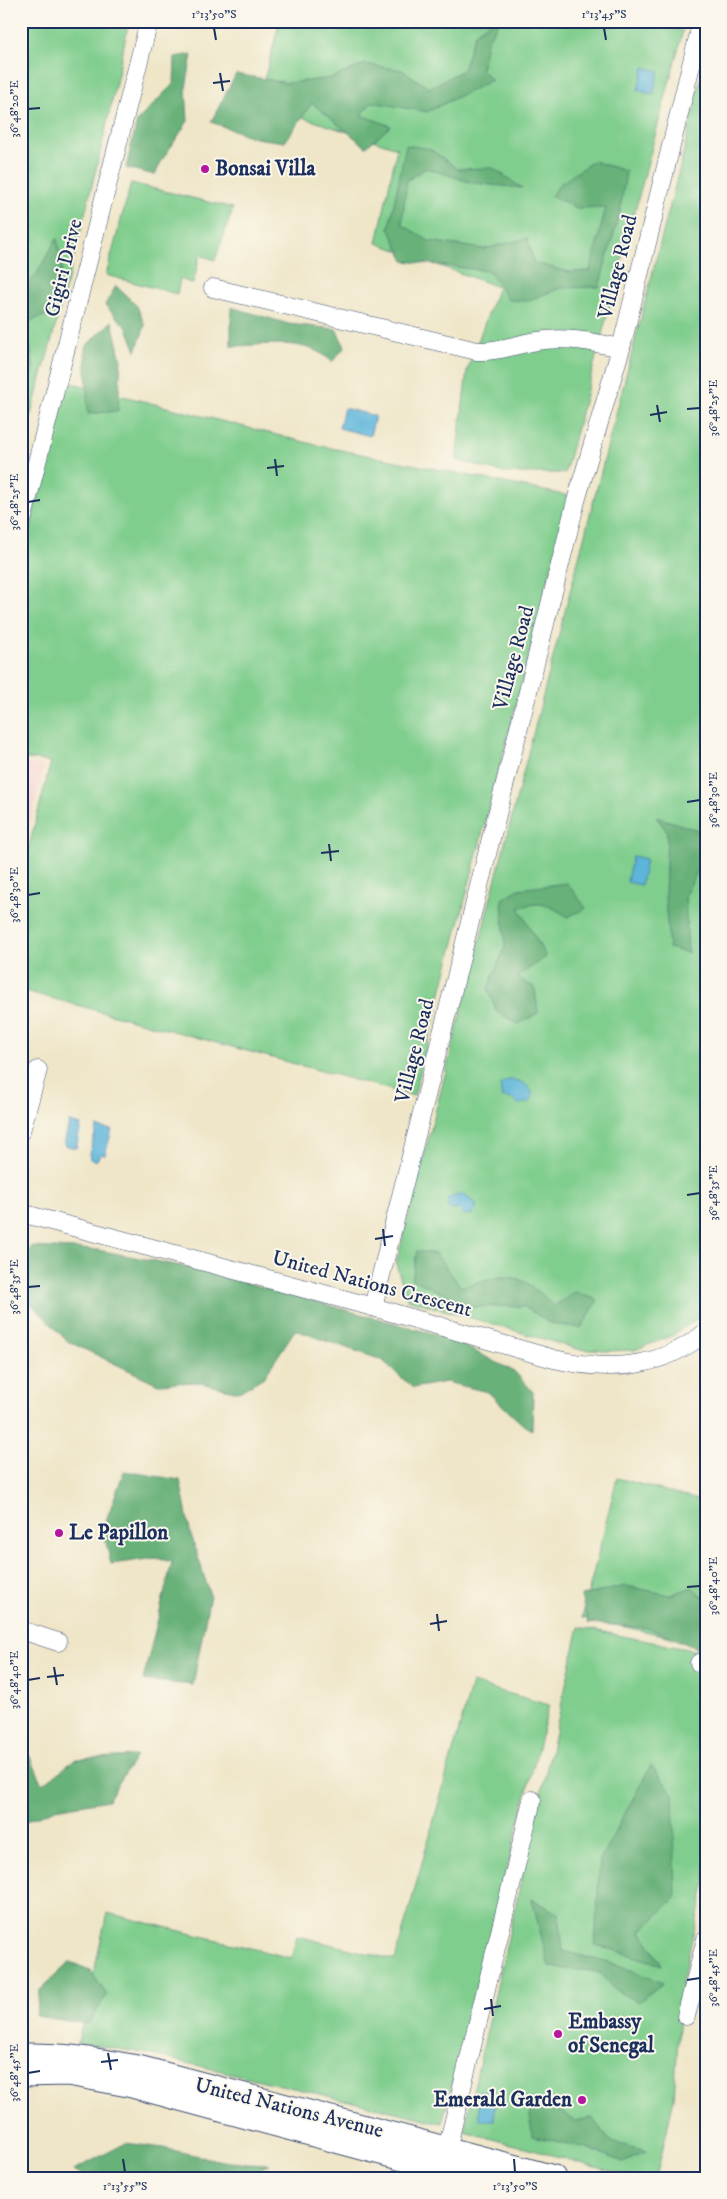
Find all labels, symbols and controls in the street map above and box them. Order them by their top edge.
text: 1°13'50"S [192,7,236,22]
text: 1°13'45"S [581,7,627,22]
text: 36°48'20"E [7,80,22,138]
place label: Bonsai Villa [215,156,316,182]
marker: Bonsai Villa [199,163,211,175]
street label: Village Road [592,211,644,323]
street label: Gigiri Drive [39,216,89,320]
text: 36°48'25"E [706,379,721,436]
text: 36°48'25"E [7,473,22,530]
street label: Village Road [487,602,541,714]
text: 36°48'30"E [706,772,721,828]
text: 36°48'30"E [7,867,22,923]
street label: Village Road [389,995,441,1107]
text: 36°48'35"E [706,1165,721,1221]
street label: United Nations Crescent [269,1245,475,1323]
text: 36°48'35"E [7,1259,22,1315]
place label: Le Papillon [69,1520,169,1546]
marker: Le Papillon [53,1527,65,1539]
text: 36°48'40"E [706,1556,721,1615]
text: 36°48'40"E [7,1650,22,1709]
text: 36°48'45"E [706,1949,721,2007]
place label: Embassy of Senegal [568,2009,655,2059]
marker: Embassy of Senegal [552,2028,564,2040]
text: 36°48'45"E [7,2044,22,2102]
street label: United Nations Avenue [192,2072,386,2144]
place label: Emerald Garden [433,2087,573,2113]
marker: Emerald Garden [576,2094,588,2106]
text: 1°13'55"S [103,2179,147,2194]
text: 1°13'50"S [493,2179,537,2194]

